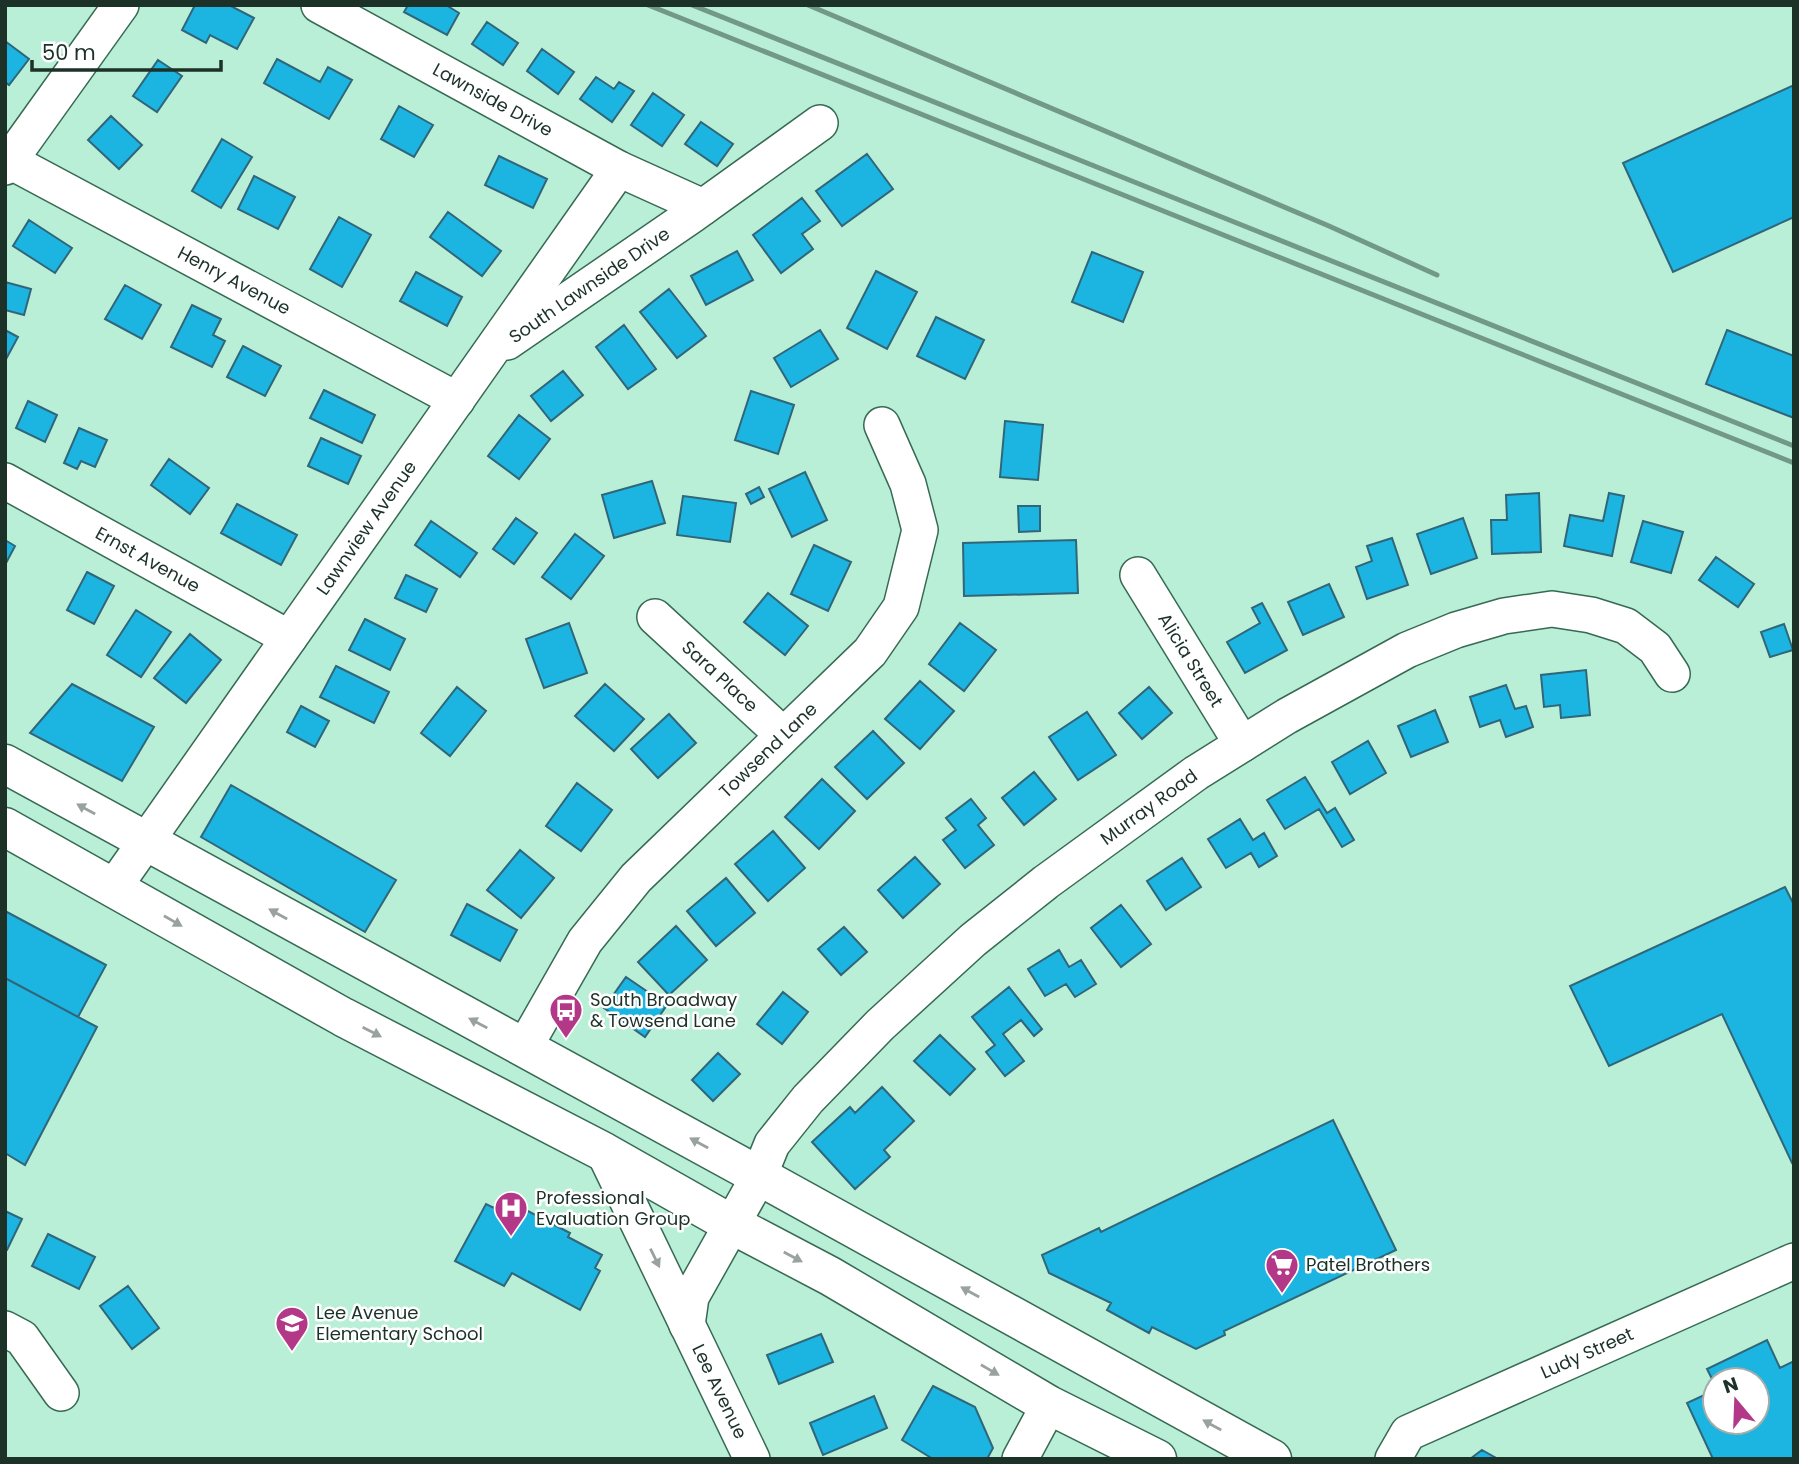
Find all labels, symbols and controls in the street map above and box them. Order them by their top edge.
scale bar [32,28,220,72]
text: 50 m [42,38,96,67]
street label: Lawnside Drive [428,57,558,143]
street label: South Lawnside Drive [504,221,675,349]
street label: Henry Avenue [173,240,295,321]
street label: Lawnview Avenue [310,455,422,600]
street label: Ernst Avenue [91,520,205,598]
street label: Alicia Street [1152,608,1229,712]
street label: Sara Place [676,635,764,718]
street label: Towsend Lane [713,697,822,803]
street label: Murray Road [1095,763,1202,851]
one-way arrow [76,803,96,815]
one-way arrow [268,908,288,920]
one-way arrow [164,914,183,927]
place label: South Broadway & Towsend Lane [590,987,737,1033]
bus stop icon: South Broadway & Towsend Lane [547,991,585,1040]
one-way arrow [468,1017,488,1029]
one-way arrow [362,1026,382,1038]
one-way arrow [689,1138,709,1149]
place label: Professional Evaluation Group [536,1185,690,1231]
hospital icon: Professional Evaluation Group [492,1189,530,1238]
supermarket icon: Patel Brothers [1263,1246,1301,1295]
one-way arrow [649,1248,660,1268]
one-way arrow [783,1251,803,1262]
place label: Patel Brothers [1306,1252,1430,1277]
one-way arrow [960,1286,980,1298]
place label: Lee Avenue Elementary School [316,1300,483,1346]
school or university icon: Lee Avenue Elementary School [273,1304,311,1353]
street label: Ludy Street [1536,1321,1637,1384]
street label: Lee Avenue [686,1340,753,1443]
one-way arrow [981,1364,1000,1376]
north arrow [1701,1366,1771,1436]
text: N [1719,1370,1742,1400]
one-way arrow [1202,1420,1222,1431]

